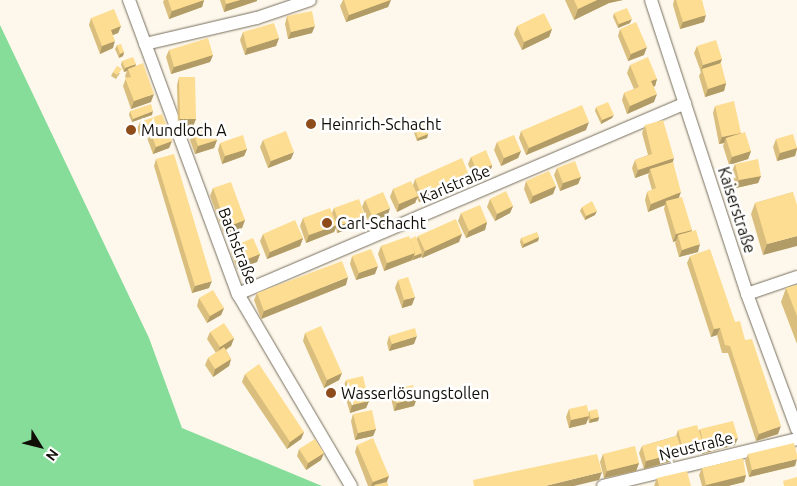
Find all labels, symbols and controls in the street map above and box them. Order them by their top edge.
place label: Heinrich-Schacht [321,114,441,134]
marker: Heinrich-Schacht [305,118,317,130]
place label: Mundloch A [141,120,227,140]
marker: Mundloch A [125,124,137,136]
street label: Karlstraße [417,161,493,207]
street label: Kaiserstraße [714,164,760,256]
street label: Bachstraße [215,205,261,287]
place label: Carl-Schacht [337,213,426,233]
marker: Carl-Schacht [321,217,333,229]
place label: Wasserlösungstollen [341,383,489,403]
marker: Wasserlösungstollen [325,387,337,399]
north arrow [15,421,65,471]
street label: Neustraße [657,428,735,464]
text: N [43,446,62,464]

